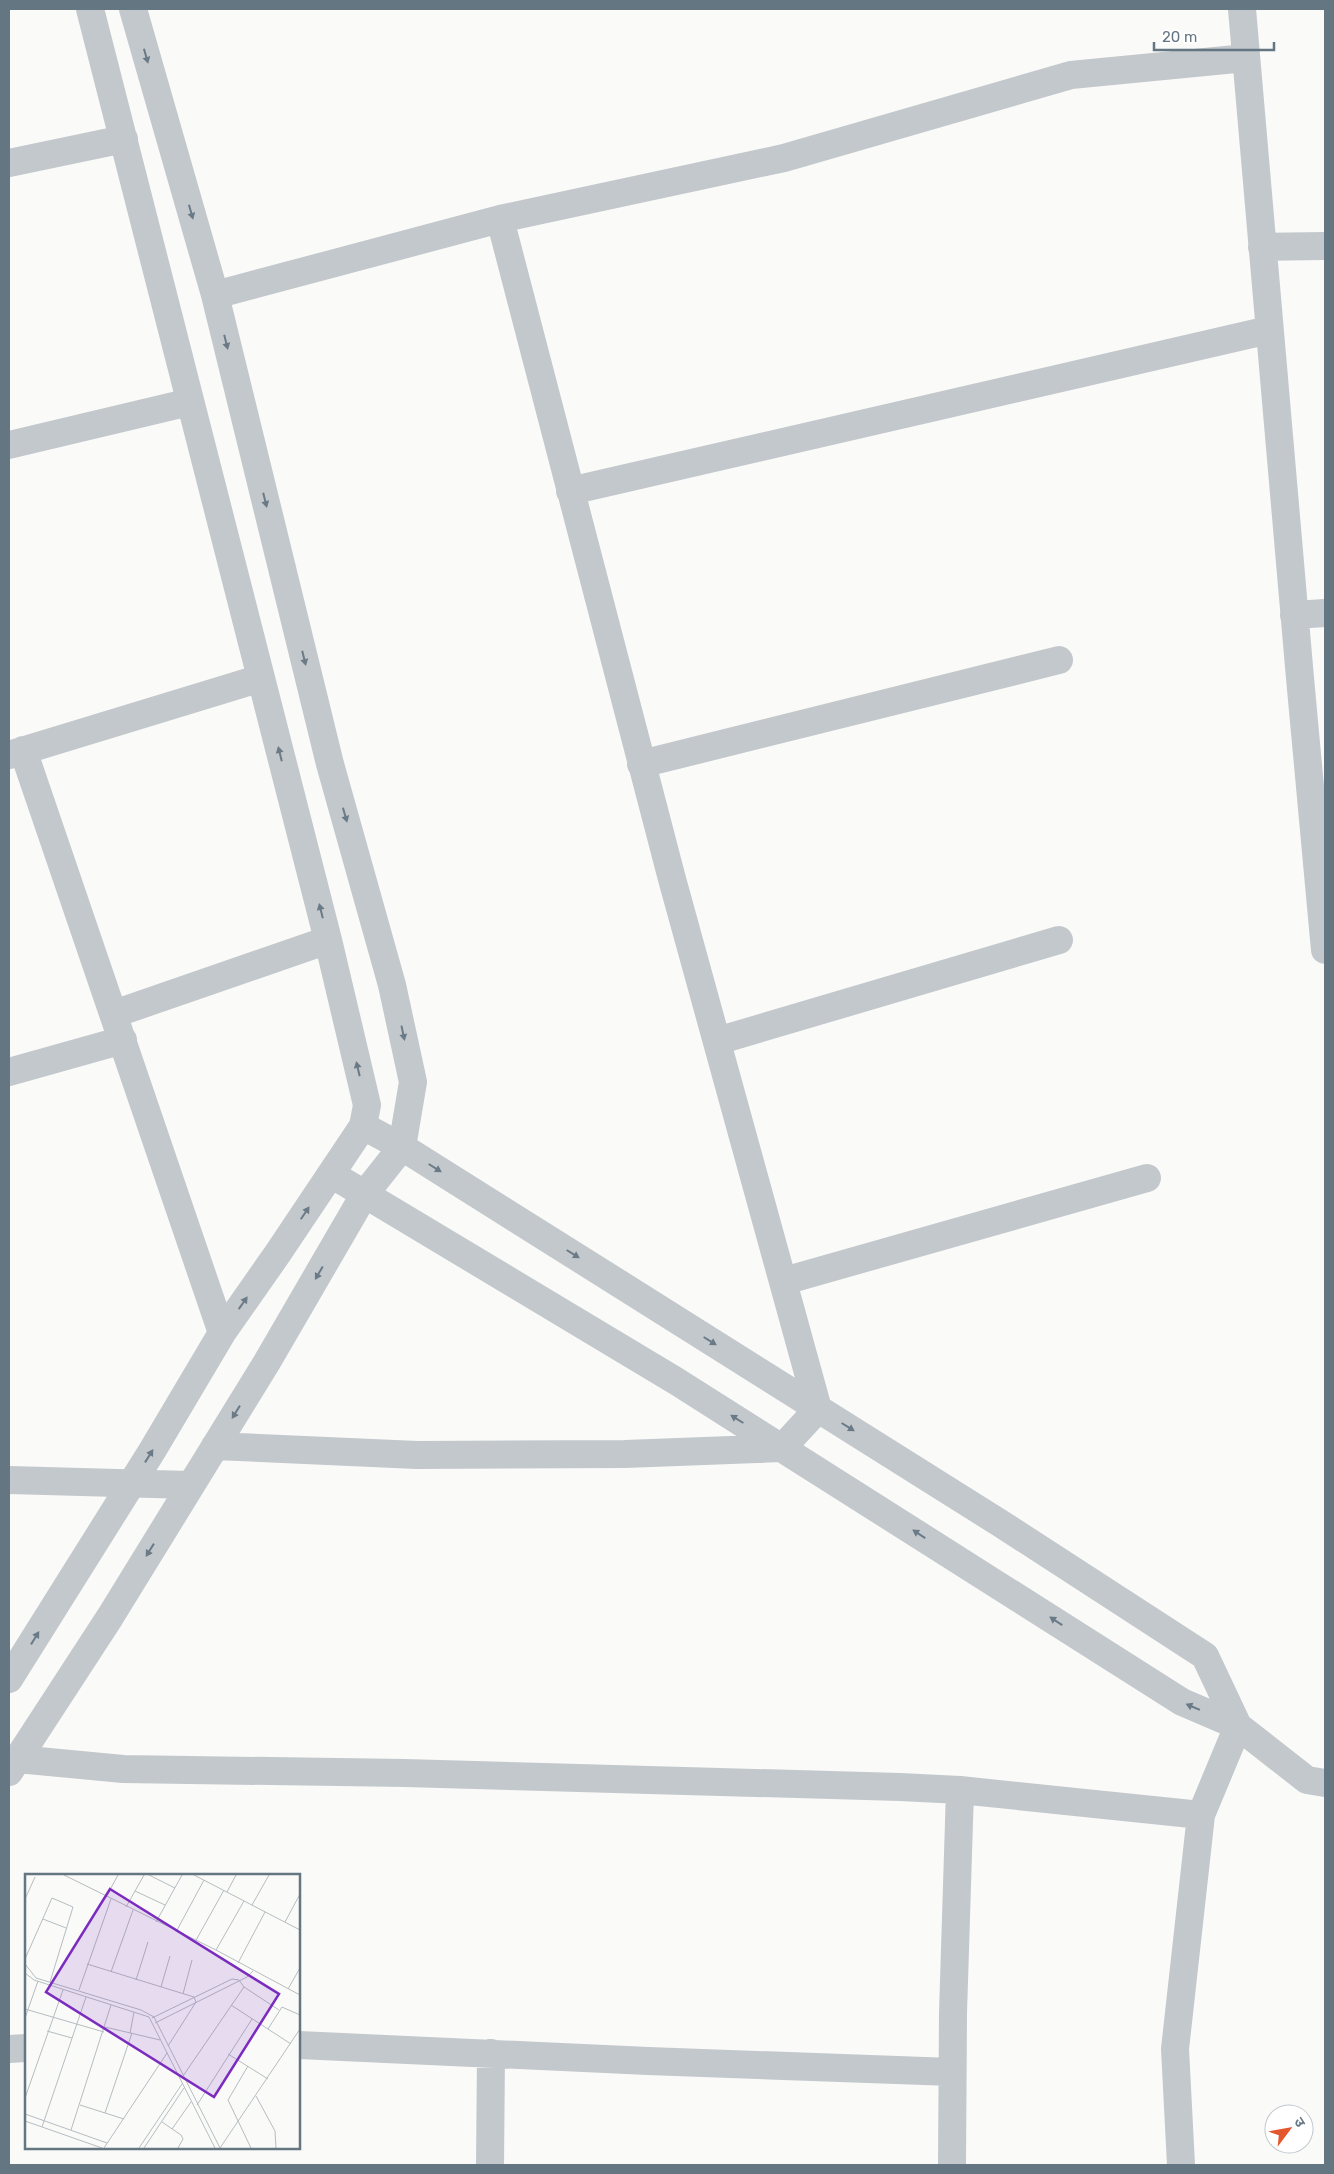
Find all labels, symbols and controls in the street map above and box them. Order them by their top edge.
scale bar [1154,20,1274,52]
text: 20 m [1162,28,1197,46]
one-way arrow [143,48,151,63]
one-way arrow [187,205,195,220]
one-way arrow [222,335,230,350]
one-way arrow [261,493,269,508]
one-way arrow [300,650,308,665]
one-way arrow [276,746,284,761]
one-way arrow [341,808,349,823]
one-way arrow [316,903,324,918]
one-way arrow [399,1025,407,1041]
one-way arrow [354,1061,362,1077]
one-way arrow [428,1163,442,1172]
one-way arrow [300,1206,310,1219]
one-way arrow [566,1250,579,1259]
one-way arrow [315,1265,323,1280]
one-way arrow [238,1296,248,1310]
one-way arrow [704,1336,717,1346]
one-way arrow [231,1406,240,1419]
one-way arrow [730,1414,743,1424]
one-way arrow [841,1423,854,1432]
one-way arrow [144,1449,154,1462]
one-way arrow [912,1529,925,1538]
one-way arrow [146,1544,155,1557]
one-way arrow [1049,1617,1062,1626]
one-way arrow [30,1631,39,1644]
one-way arrow [1186,1703,1201,1710]
inset map [25,1874,300,2149]
north arrow [1264,2104,1314,2154]
text: उ [1290,2114,1309,2131]

